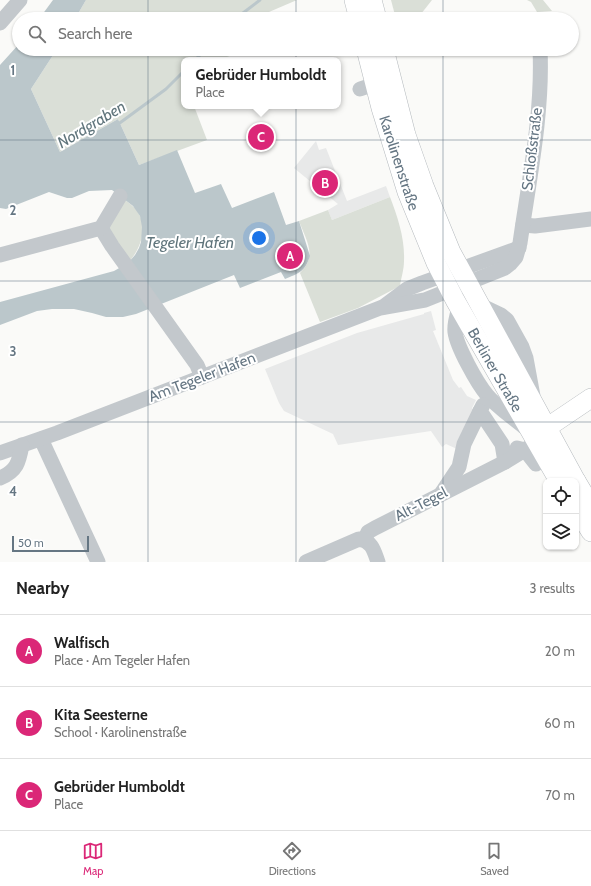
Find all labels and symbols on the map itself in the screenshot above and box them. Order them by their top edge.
text: 1 [11,62,15,78]
water label: Nordgraben [54,97,129,152]
street label: Schloßstraße [518,106,546,191]
street label: Karolinenstraße [375,113,423,213]
pin: C [248,122,274,152]
pin: B [312,168,338,198]
text: 2 [10,202,17,218]
your location [249,228,269,248]
water label: Tegeler Hafen [146,233,234,252]
pin: A [277,241,303,271]
street label: Berliner Straße [464,325,526,415]
text: 3 [9,343,17,359]
street label: Am Tegeler Hafen [146,348,258,406]
text: 4 [9,483,17,499]
street label: Alt-Tegel [392,483,451,525]
scale bar [12,534,89,553]

